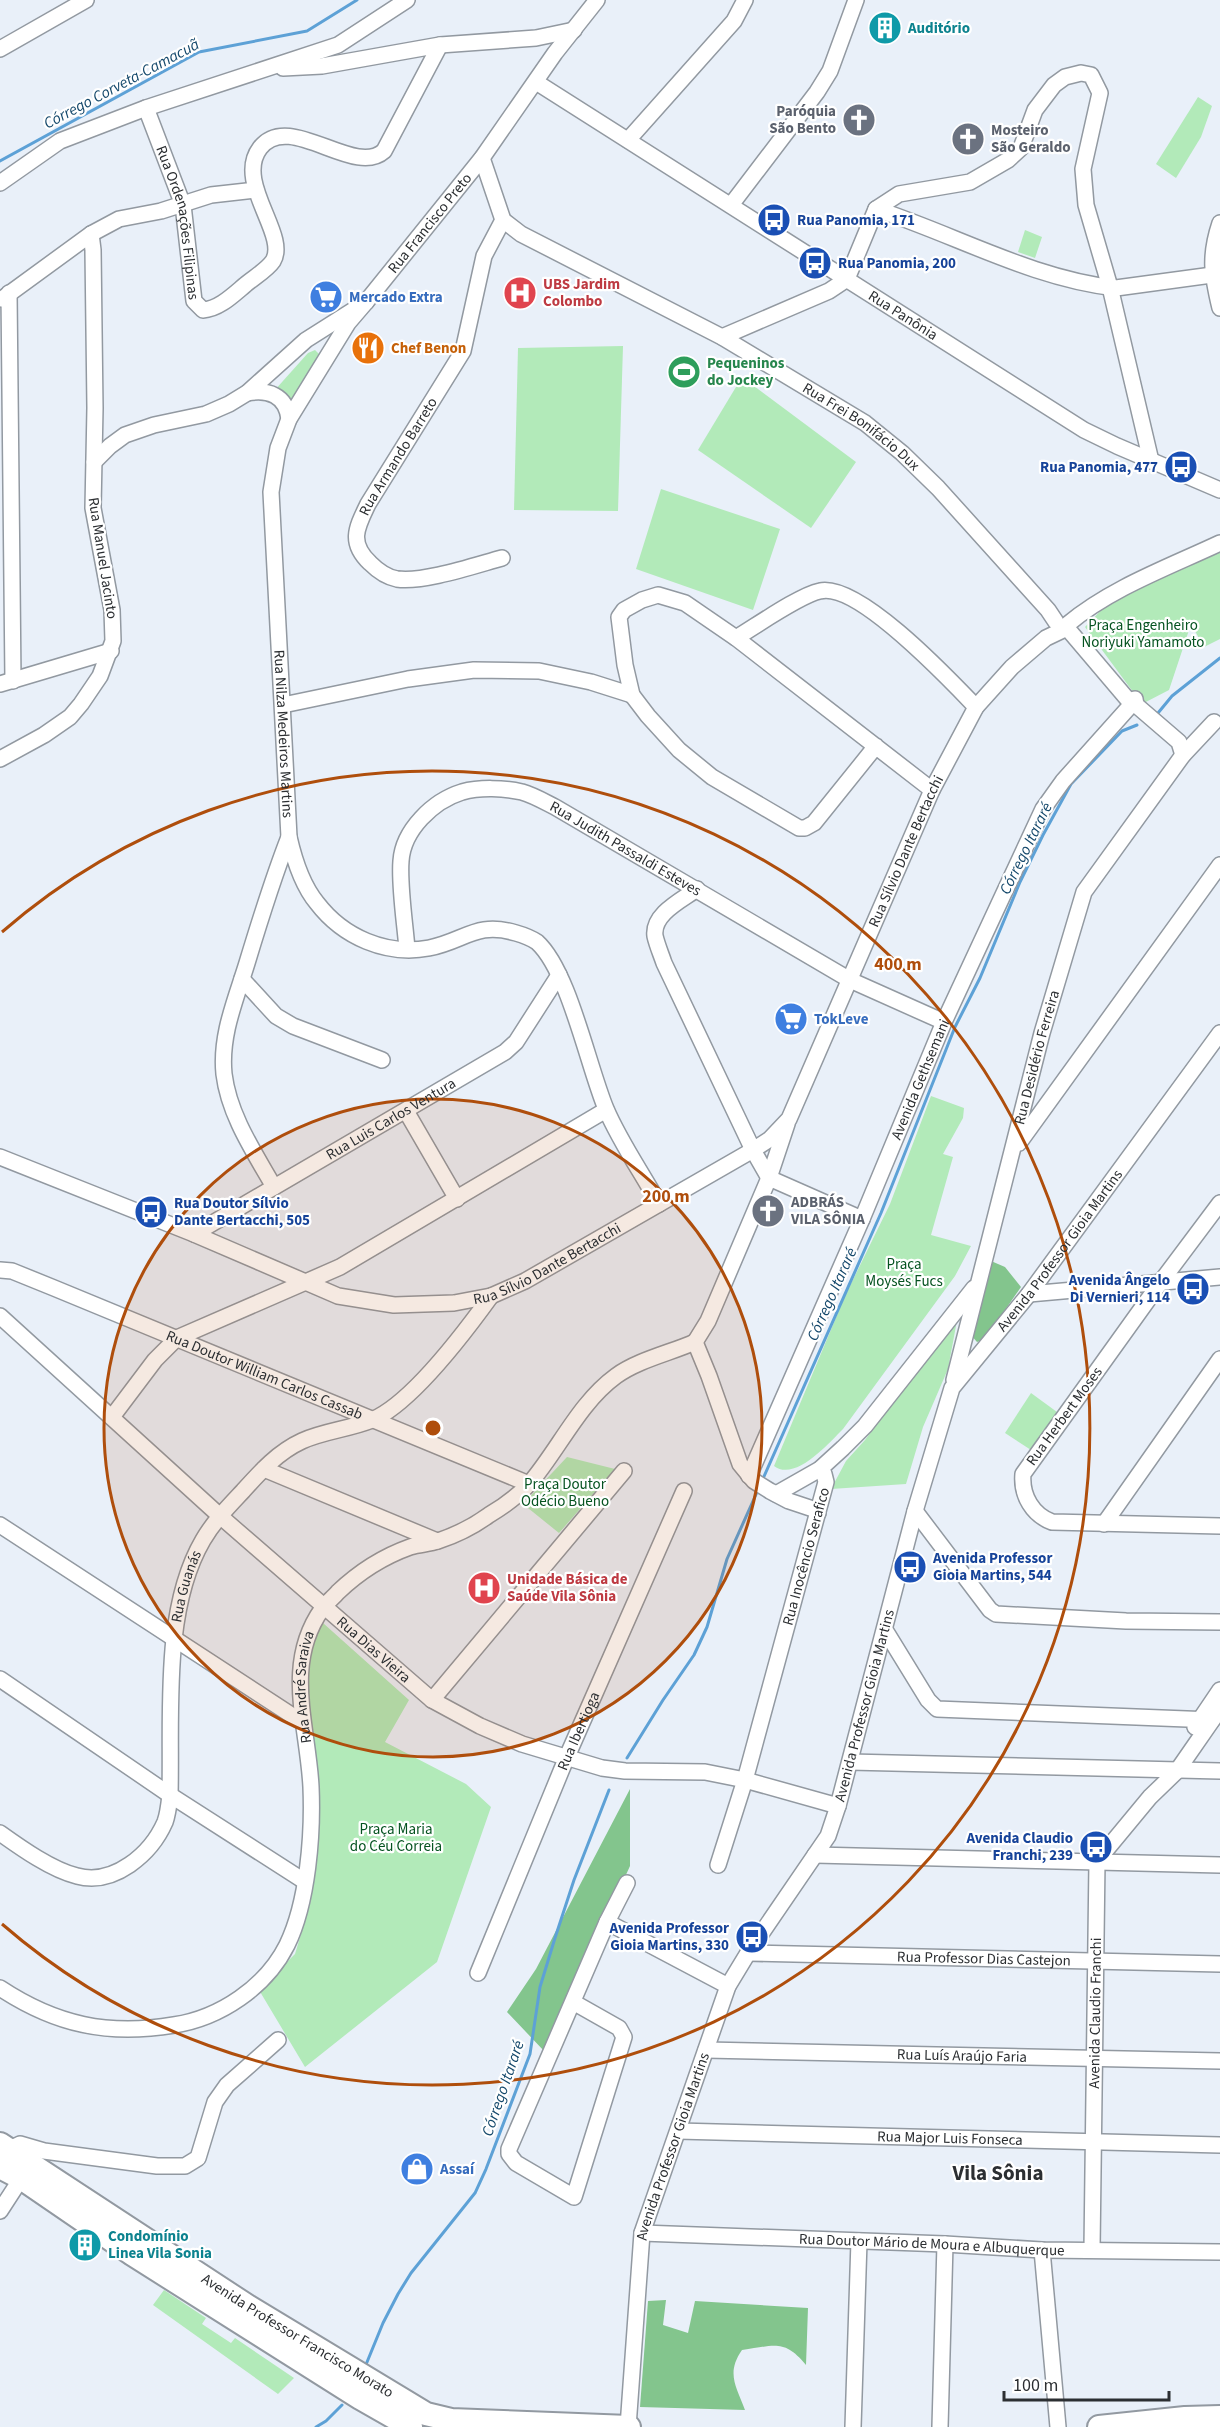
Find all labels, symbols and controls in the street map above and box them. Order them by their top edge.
building icon: Auditório [867,10,903,46]
place label: Auditório [907,18,970,39]
water label: Córrego Corveta-Camacuã [40,33,204,134]
place label: Paróquia São Bento [769,101,836,139]
church icon: Paróquia São Bento [841,102,877,138]
place label: Mosteiro São Geraldo [991,120,1071,158]
church icon: Mosteiro São Geraldo [950,121,986,157]
street label: Rua Ordenações Filipinas [150,143,204,301]
street label: Rua Francisco Preto [383,169,477,278]
bus stop icon: Rua Panomia, 171 [756,202,792,238]
place label: Rua Panomia, 171 [797,210,915,231]
bus stop icon: Rua Panomia, 200 [797,245,833,281]
place label: Rua Panomia, 200 [838,253,956,274]
place label: UBS Jardim Colombo [543,274,620,312]
hospital icon: UBS Jardim Colombo [502,275,538,311]
supermarket icon: Mercado Extra [308,279,344,315]
street label: Rua Panônia [864,286,942,346]
place label: Mercado Extra [349,287,443,308]
restaurant icon: Chef Benon [350,330,386,366]
place label: Chef Benon [391,338,466,359]
place label: Pequeninos do Jockey [707,353,785,391]
sports icon: Pequeninos do Jockey [666,354,702,390]
street label: Rua Frei Bonifácio Dux [798,378,925,476]
street label: Rua Armando Barreto [354,393,443,519]
bus stop icon: Rua Panomia, 477 [1163,449,1199,485]
place label: Rua Panomia, 477 [1040,457,1158,478]
street label: Rua Manuel Jacinto [83,496,122,620]
park label: Praça Engenheiro Noriyuki Yamamoto [1082,615,1205,653]
street label: Rua Nilza Medeiros Martins [268,649,298,818]
street label: Rua Sílvio Dante Bertacchi [864,772,949,931]
street label: Rua Judith Passaldi Esteves [546,796,705,901]
water label: Córrego Itararé [994,798,1058,898]
text: 400 m [874,952,922,977]
street label: Rua Desidério Ferreira [1009,988,1065,1127]
supermarket icon: TokLeve [773,1001,809,1037]
place label: TokLeve [814,1009,869,1030]
street label: Avenida Gethsemani [886,1016,955,1143]
street label: Rua Luis Carlos Ventura [322,1073,460,1165]
street label: Avenida Professor Gioia Martins [992,1165,1128,1336]
text: 200 m [642,1184,690,1209]
place label: ADBRÁS VILA SÔNIA [790,1192,865,1230]
place label: Rua Doutor Sílvio Dante Bertacchi, 505 [174,1193,310,1231]
church icon: ADBRÁS VILA SÔNIA [750,1193,786,1229]
bus stop icon: Rua Doutor Sílvio Dante Bertacchi, 505 [133,1194,169,1230]
street label: Rua Sílvio Dante Bertacchi [471,1218,625,1310]
water label: Córrego Itararé [802,1244,862,1344]
park label: Praça Moysés Fucs [865,1254,943,1292]
place label: Avenida Ângelo Di Vernieri, 114 [1068,1270,1170,1308]
bus stop icon: Avenida Ângelo Di Vernieri, 114 [1175,1271,1211,1307]
street label: Rua Doutor William Carlos Cassab [163,1325,366,1425]
street label: Rua Herbert Moses [1021,1363,1107,1470]
centre of rings [423,1418,443,1438]
park label: Praça Doutor Odécio Bueno [521,1474,609,1512]
street label: Rua Inocêncio Serafico [778,1485,835,1628]
street label: Rua Guanás [166,1547,207,1624]
place label: Avenida Professor Gioia Martins, 544 [932,1548,1052,1586]
bus stop icon: Avenida Professor Gioia Martins, 544 [892,1549,928,1585]
place label: Unidade Básica de Saúde Vila Sônia [507,1569,628,1607]
hospital icon: Unidade Básica de Saúde Vila Sônia [466,1570,502,1606]
street label: Avenida Professor Gioia Martins [830,1607,900,1804]
street label: Rua Dias Vieira [332,1612,415,1688]
street label: Rua André Saraiva [290,1628,320,1745]
street label: Rua Ibertioga [552,1688,605,1774]
park label: Praça Maria do Céu Correia [350,1819,442,1857]
place label: Avenida Claudio Franchi, 239 [965,1828,1073,1866]
bus stop icon: Avenida Claudio Franchi, 239 [1078,1829,1114,1865]
place label: Avenida Professor Gioia Martins, 330 [609,1918,729,1956]
bus stop icon: Avenida Professor Gioia Martins, 330 [734,1919,770,1955]
street label: Avenida Claudio Franchi [1084,1937,1107,2089]
street label: Rua Professor Dias Castejon [897,1946,1071,1972]
water label: Córrego Itararé [476,2037,530,2139]
street label: Rua Luís Araújo Faria [897,2044,1027,2068]
street label: Avenida Professor Gioia Martins [631,2050,715,2241]
street label: Rua Major Luis Fonseca [877,2126,1023,2151]
shop icon: Assaí [399,2151,435,2187]
district label: Vila Sônia [952,2158,1043,2188]
place label: Assaí [439,2159,475,2180]
place label: Condomínio Linea Vila Sonia [108,2226,212,2264]
building icon: Condomínio Linea Vila Sonia [67,2227,103,2263]
street label: Rua Doutor Mário de Moura e Albuquerque [799,2229,1065,2261]
street label: Avenida Professor Francisco Morato [197,2269,398,2403]
scale bar [1004,2364,1169,2402]
text: 100 m [1013,2373,1058,2398]

